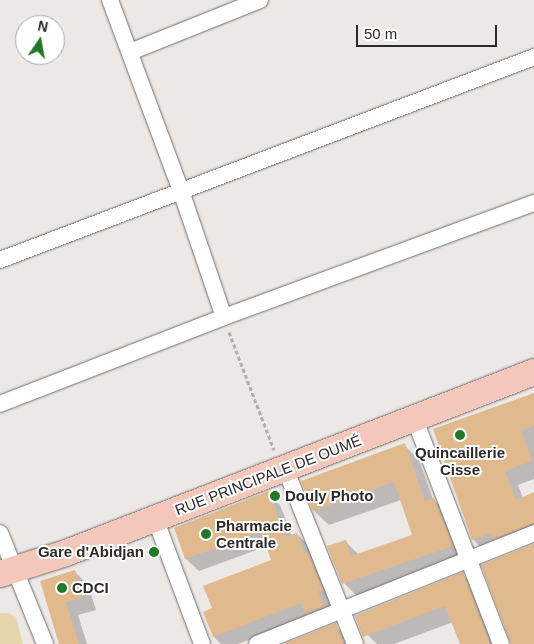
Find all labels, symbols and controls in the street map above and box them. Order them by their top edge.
north arrow [15,15,65,65]
scale bar [359,15,500,47]
text: N [36,17,50,35]
text: 50 m [364,25,397,42]
marker: Quincaillerie Cisse [454,429,466,441]
street label: RUE PRINCIPALE DE OUMÉ [172,431,364,519]
place label: Quincaillerie Cisse [415,443,505,478]
place label: Douly Photo [285,487,373,505]
marker: Douly Photo [269,490,281,502]
place label: Pharmacie Centrale [216,516,292,551]
marker: Pharmacie Centrale [200,528,212,540]
place label: Gare d'Abidjan [38,543,144,561]
marker: Gare d'Abidjan [148,546,160,558]
place label: CDCI [72,579,109,597]
marker: CDCI [56,582,68,594]

